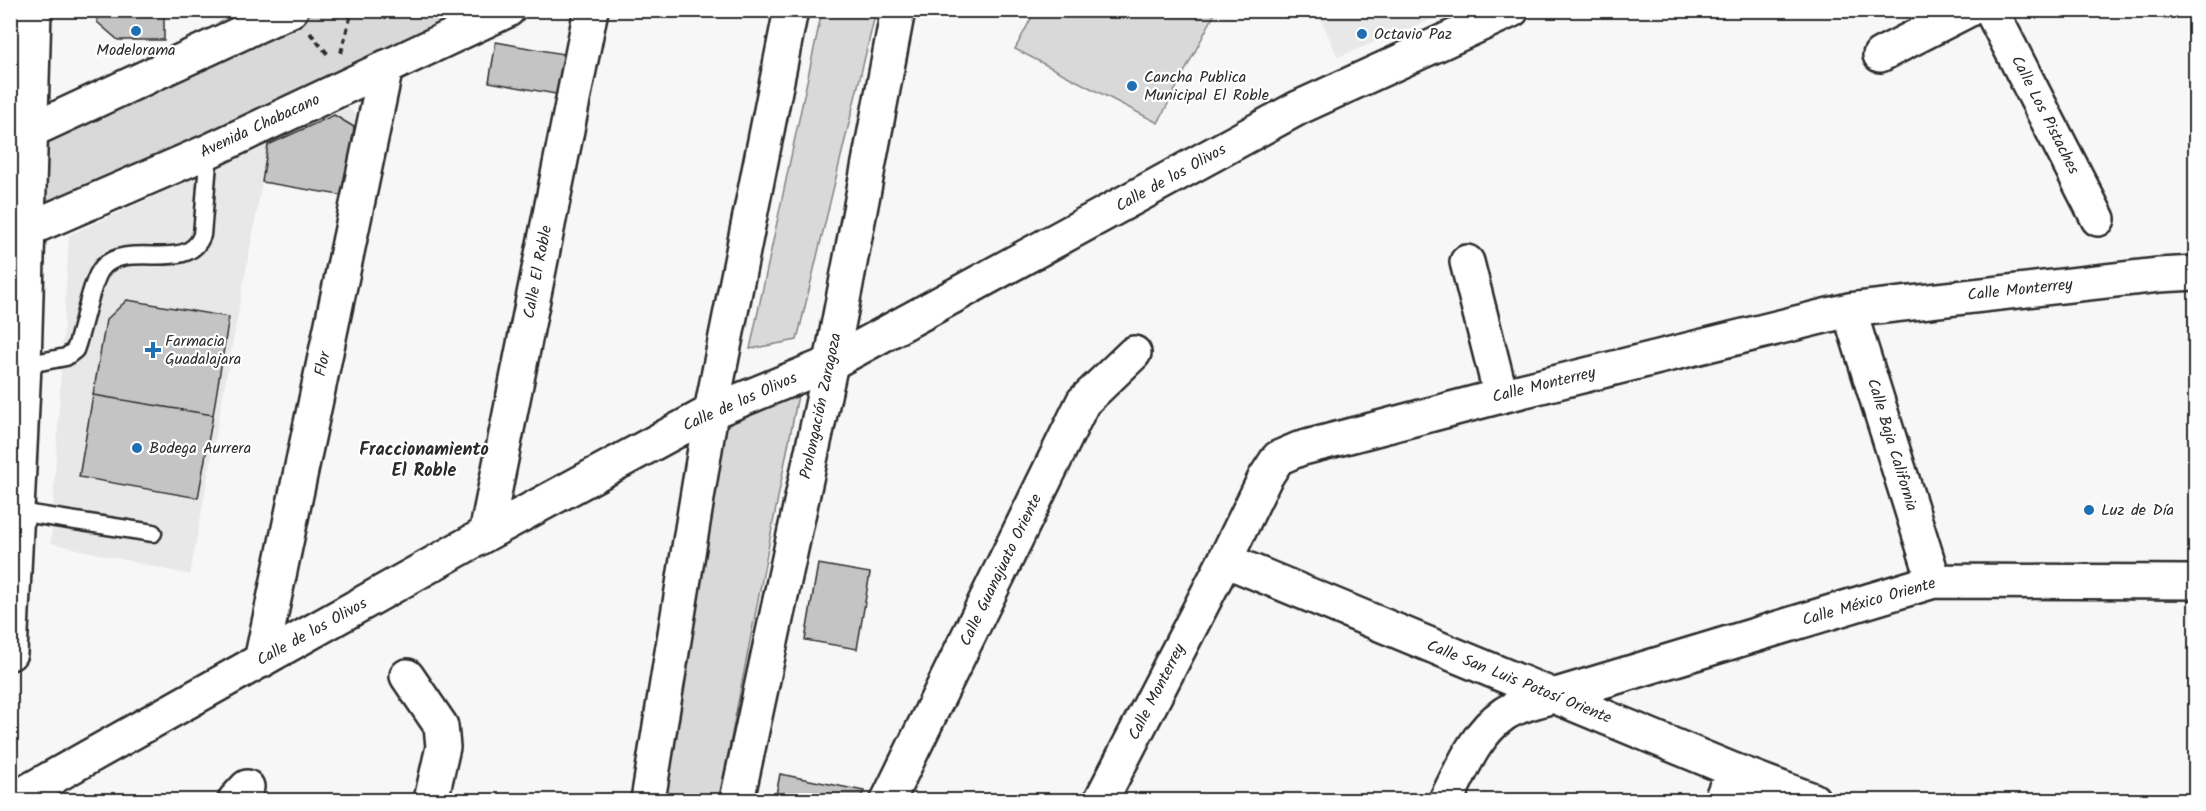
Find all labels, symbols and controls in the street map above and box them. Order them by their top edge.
place label: Octavio Paz [1374,22,1452,47]
marker: Modelorama [129,24,143,38]
marker: Octavio Paz [1355,27,1369,41]
place label: Modelorama [96,38,176,63]
street label: Calle Los Pistaches [2004,51,2086,179]
place label: Cancha Publica Municipal El Roble [1144,65,1269,108]
marker: Cancha Publica Municipal El Roble [1125,79,1139,93]
street label: Avenida Chabacano [196,87,324,165]
street label: Calle de los Olivos [1111,137,1231,219]
street label: Calle El Roble [517,223,559,321]
street label: Calle Monterrey [1966,272,2074,308]
place label: Farmacia Guadalajara [165,329,241,372]
street label: Prolongación Zaragoza [793,331,849,481]
marker: Farmacia Guadalajara [146,343,160,357]
street label: Flor [308,348,338,379]
street label: Calle Monterrey [1490,360,1599,410]
street label: Calle de los Olivos [679,366,801,438]
street label: Calle Baja California [1860,376,1924,514]
place label: Bodega Aurrera [149,436,251,461]
district label: Fraccionamiento El Roble [359,436,489,486]
marker: Bodega Aurrera [130,441,144,455]
street label: Calle Guanajuato Oriente [953,490,1049,650]
place label: Luz de Día [2101,498,2174,523]
marker: Luz de Día [2082,503,2096,517]
street label: Calle México Oriente [1799,571,1939,633]
street label: Calle de los Olivos [252,591,372,673]
street label: Calle San Luis Potosí Oriente [1423,633,1615,731]
street label: Calle Monterrey [1122,639,1192,745]

